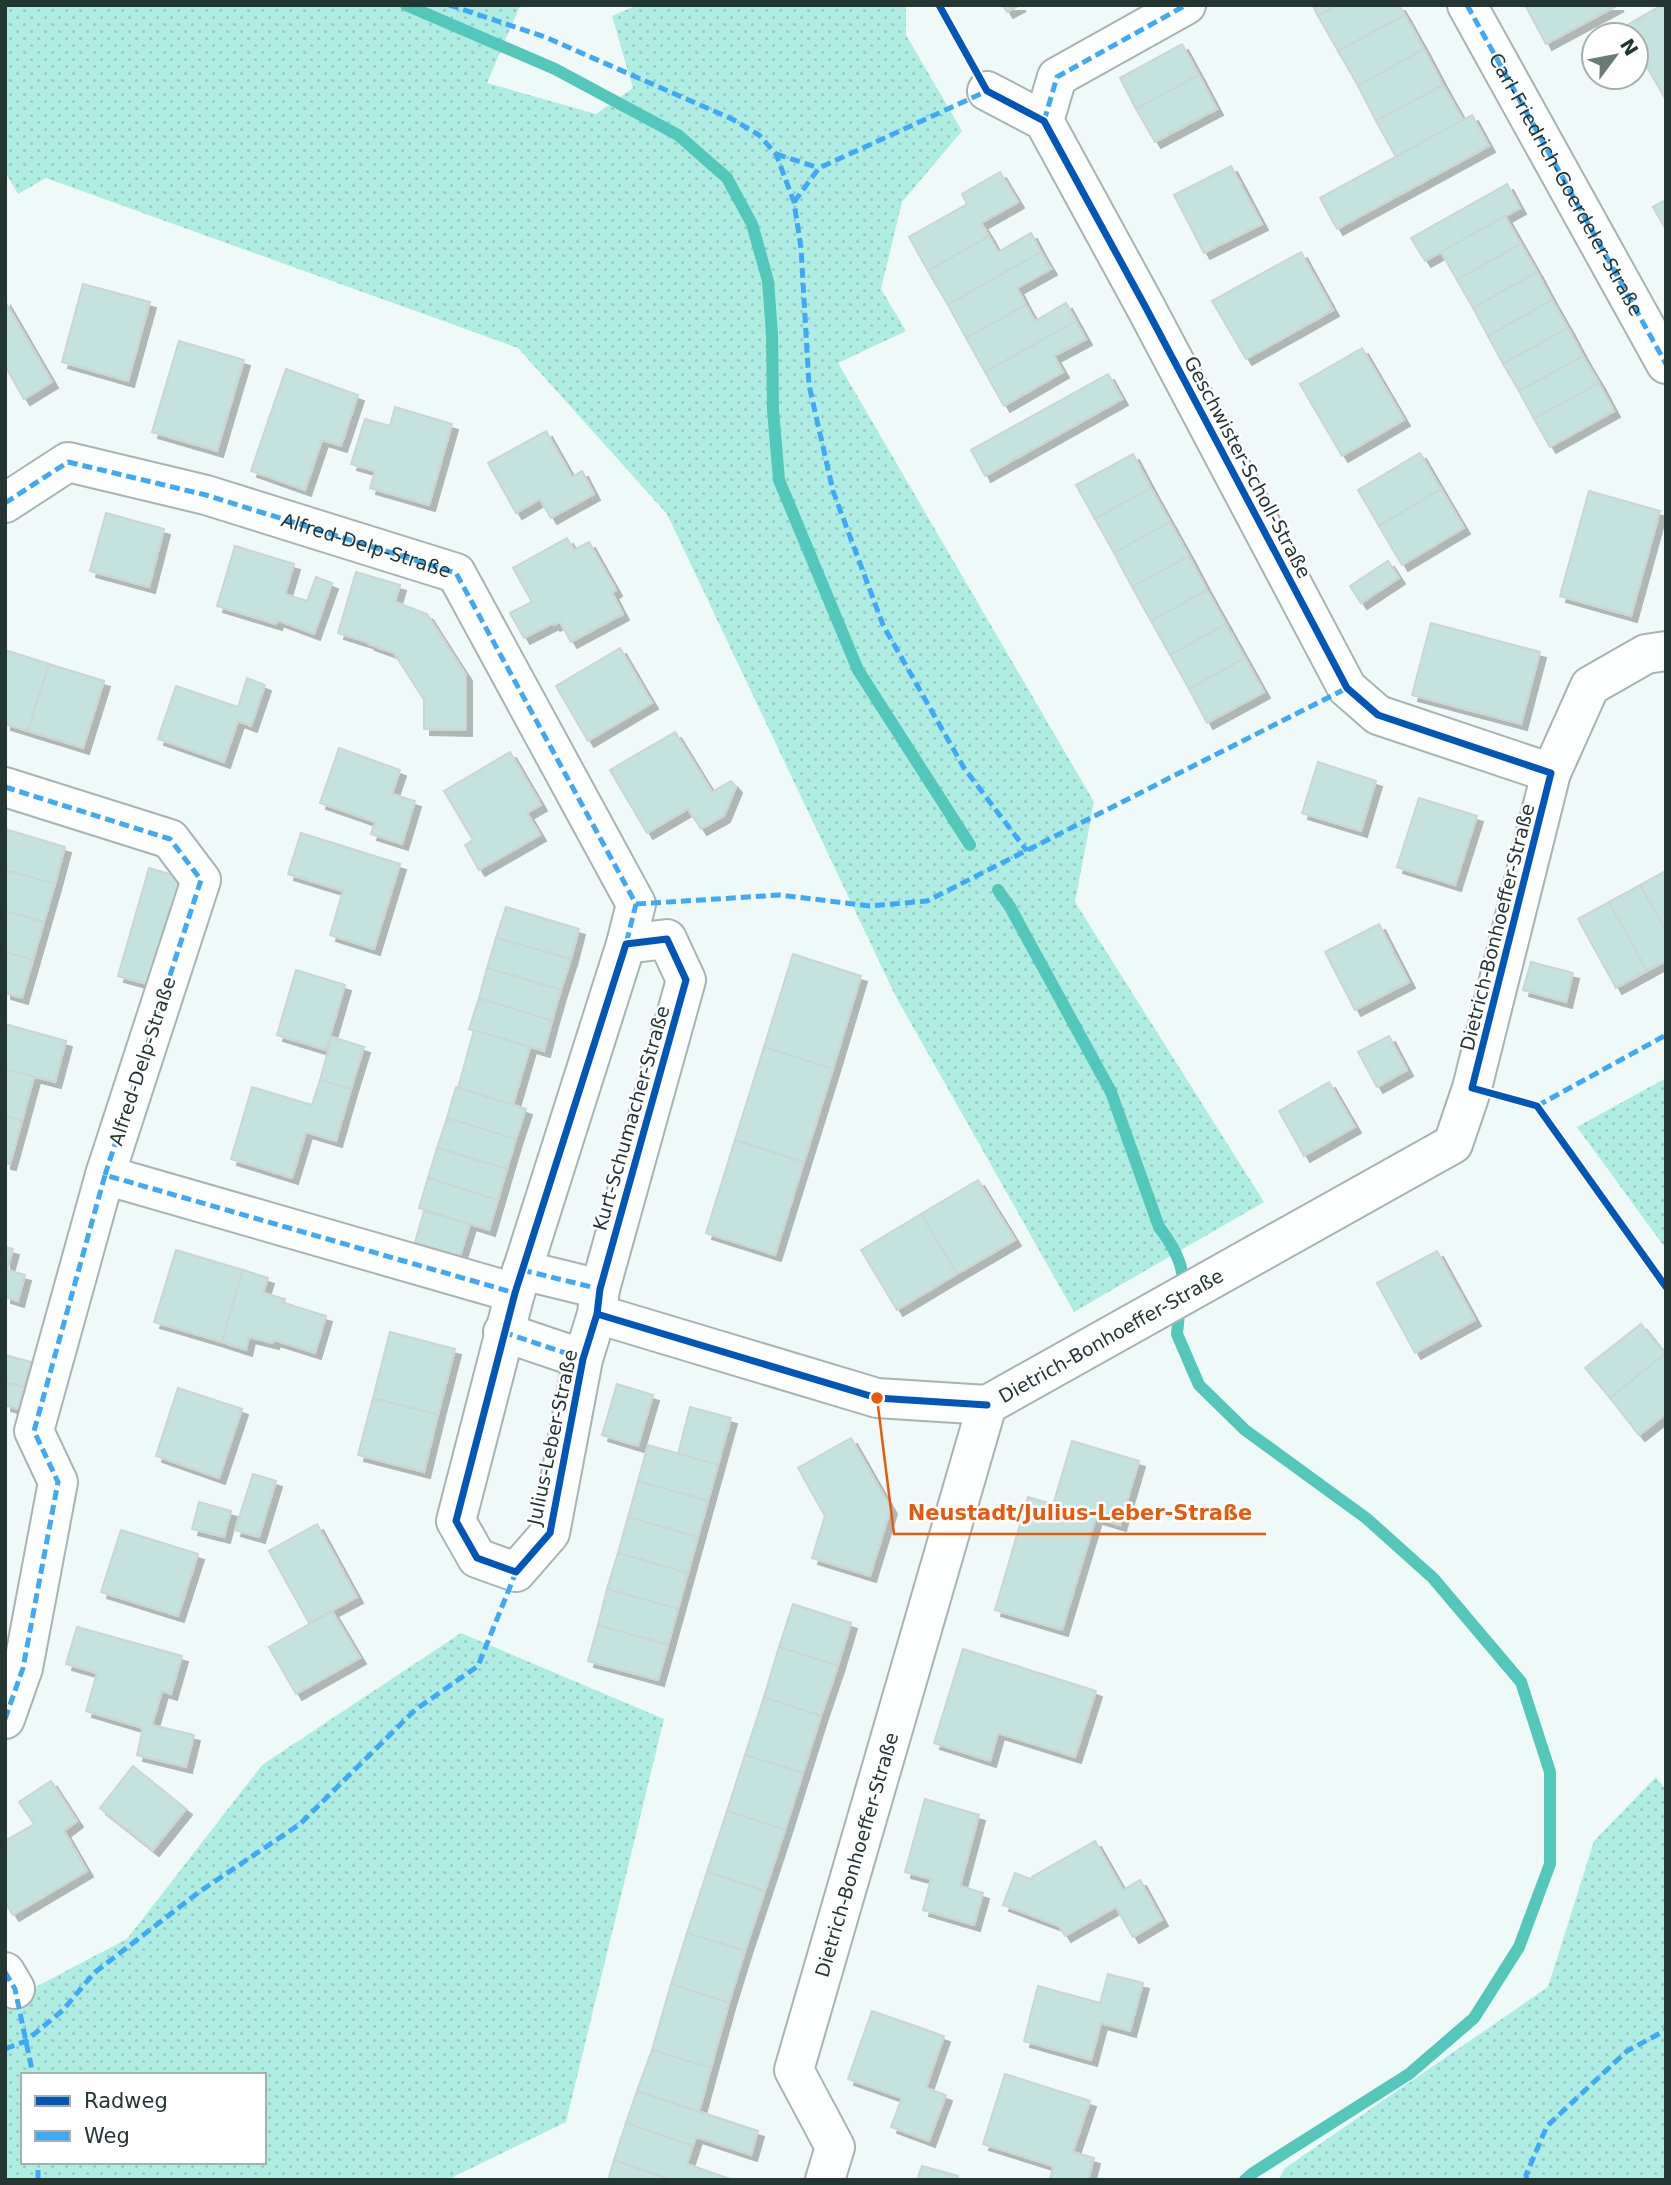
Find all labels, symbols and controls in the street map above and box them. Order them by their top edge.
north arrow [1580,21,1650,91]
text: N [1616,34,1643,60]
street label: Carl-Friedrich-Goerdeler-Straße [1485,49,1648,319]
street label: Geschwister-Scholl-Straße [1180,352,1316,582]
street label: Alfred-Delp-Straße [279,508,454,582]
street label: Dietrich-Bonhoeffer-Straße [1456,801,1538,1053]
street label: Alfred-Delp-Straße [104,974,180,1148]
street label: Kurt-Schumacher-Straße [588,1003,674,1233]
street label: Dietrich-Bonhoeffer-Straße [995,1264,1227,1407]
street label: Julius-Leber-Straße [522,1347,581,1528]
callout: Neustadt/Julius-Leber-Straße [894,1492,1266,1534]
text: Neustadt/Julius-Leber-Straße [908,1501,1252,1525]
street label: Dietrich-Bonhoeffer-Straße [811,1730,902,1980]
legend [21,2073,266,2164]
text: Radweg [84,2089,168,2113]
text: Weg [84,2124,130,2148]

